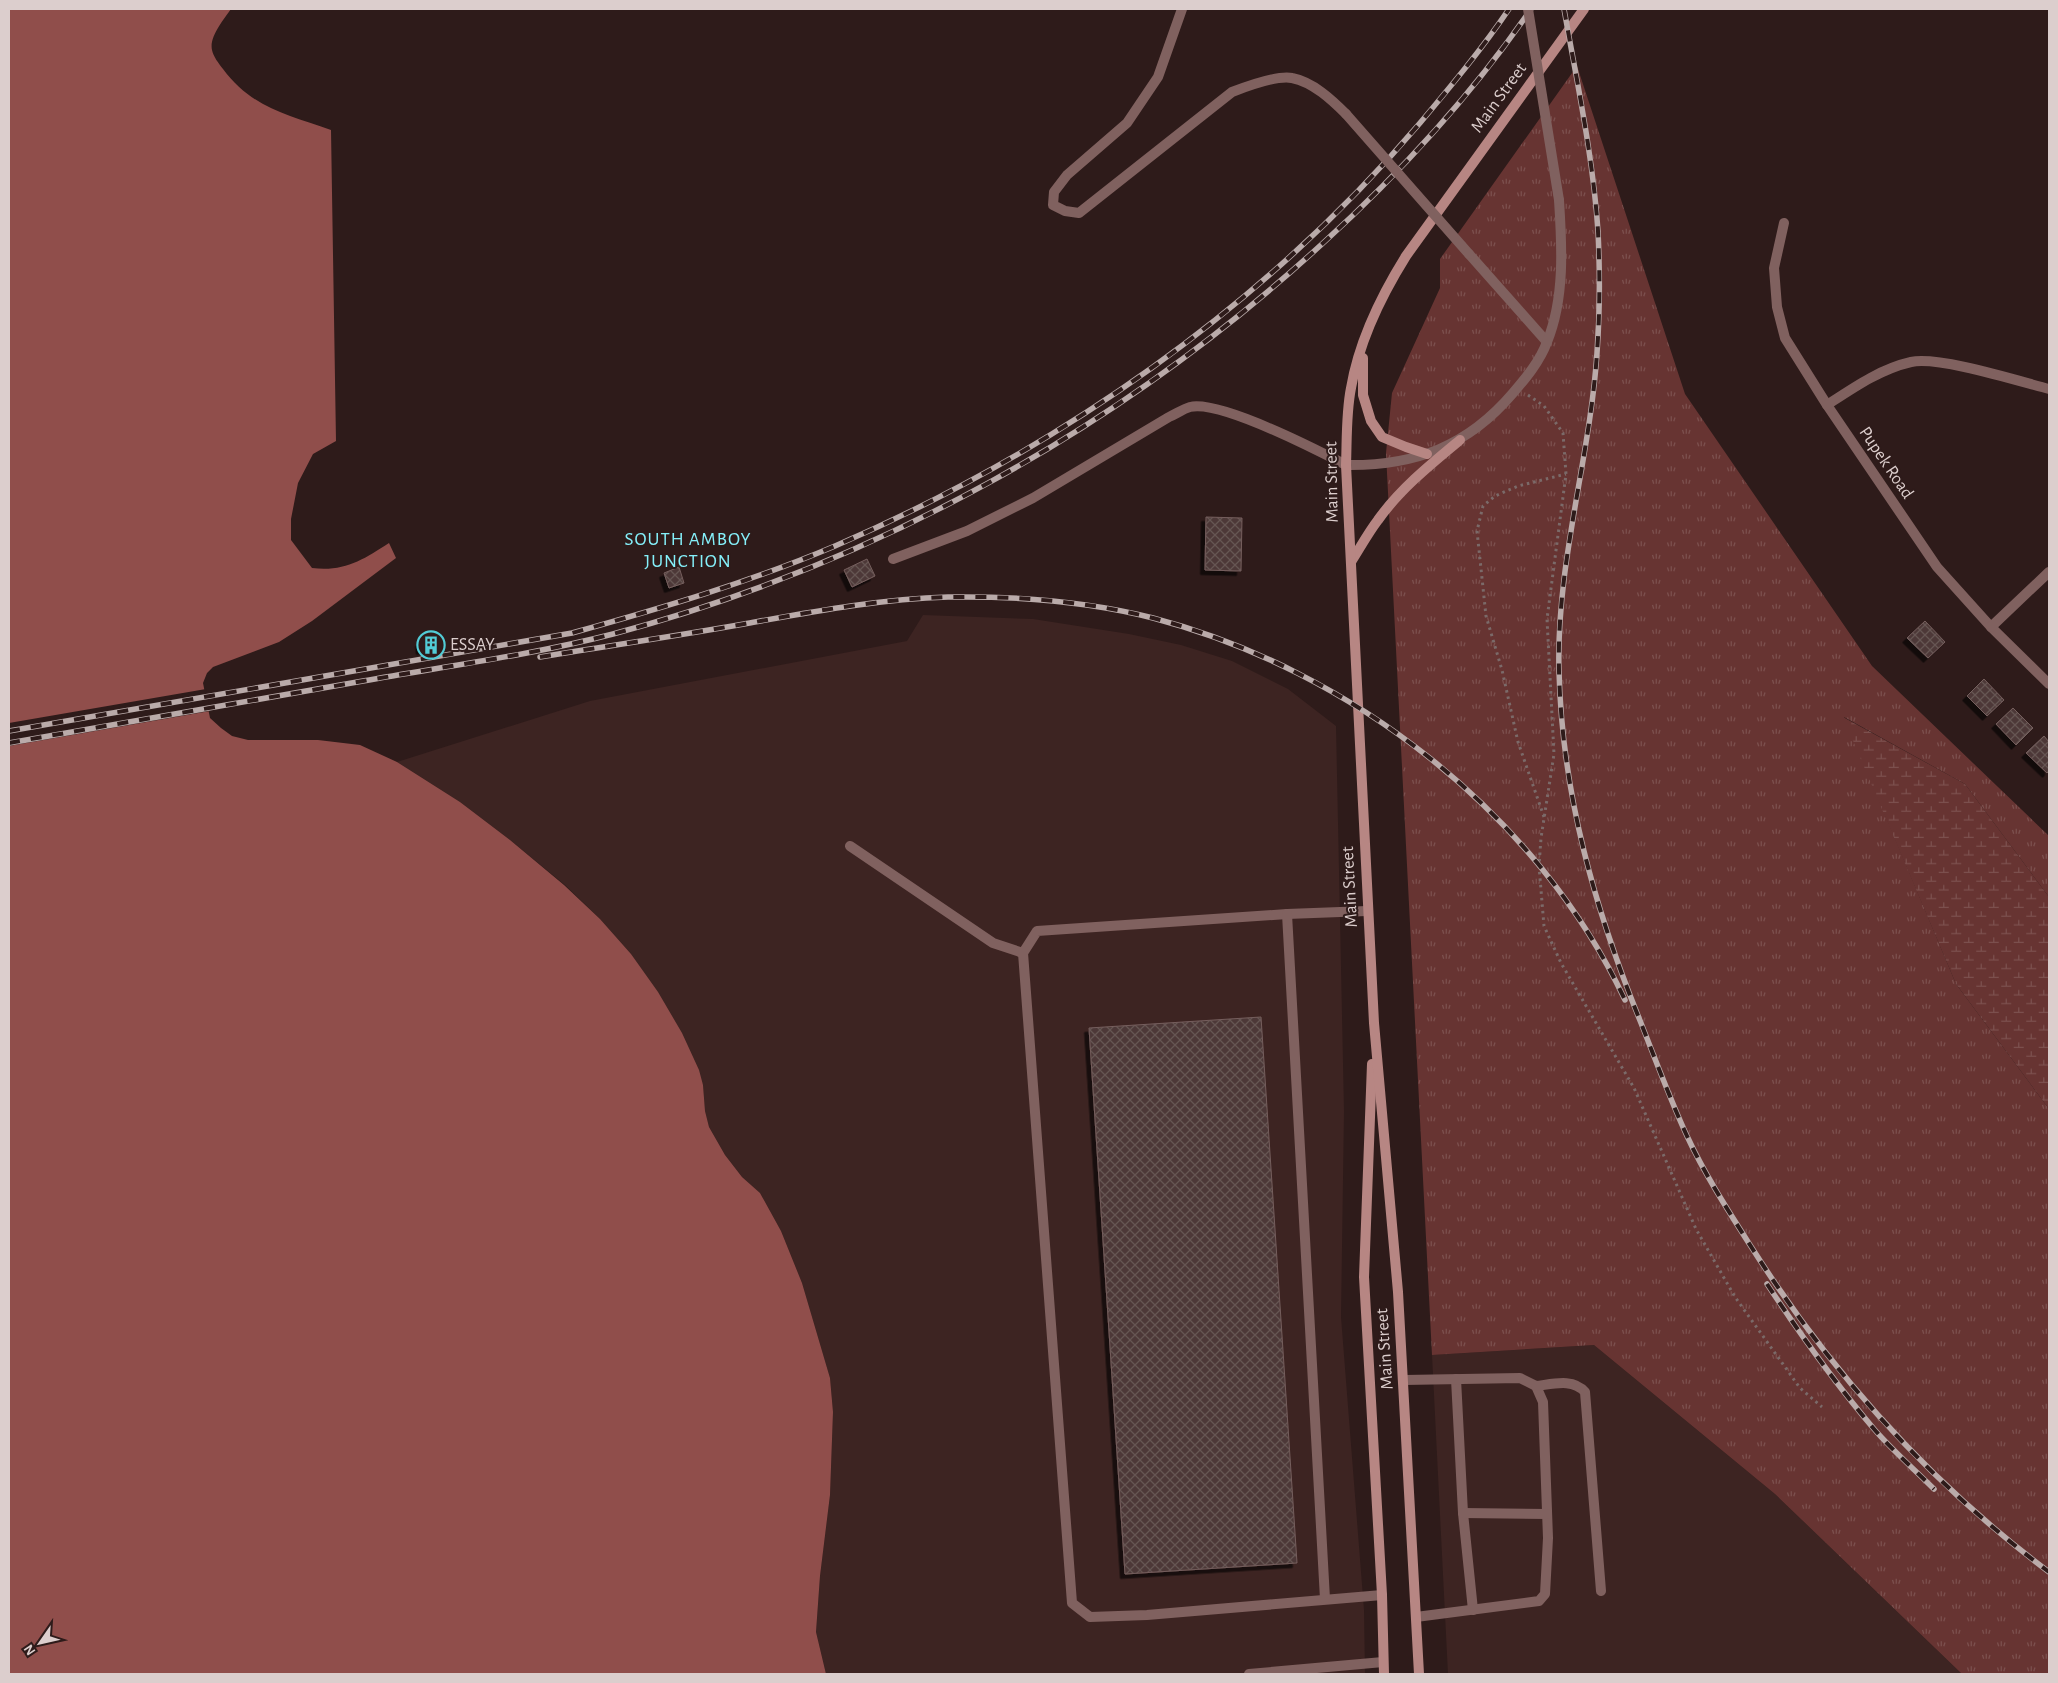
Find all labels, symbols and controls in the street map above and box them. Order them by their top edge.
street label: Main Street [1468,60,1530,136]
street label: Pupek Road [1855,424,1917,502]
street label: Main Street [1322,441,1342,523]
district label: SOUTH AMBOY JUNCTION [625,530,752,571]
building icon: ESSAY [416,630,446,660]
place label: ESSAY [450,636,495,654]
street label: Main Street [1339,846,1361,928]
street label: Main Street [1373,1308,1397,1390]
north arrow [15,1618,65,1668]
text: N [22,1642,39,1658]

